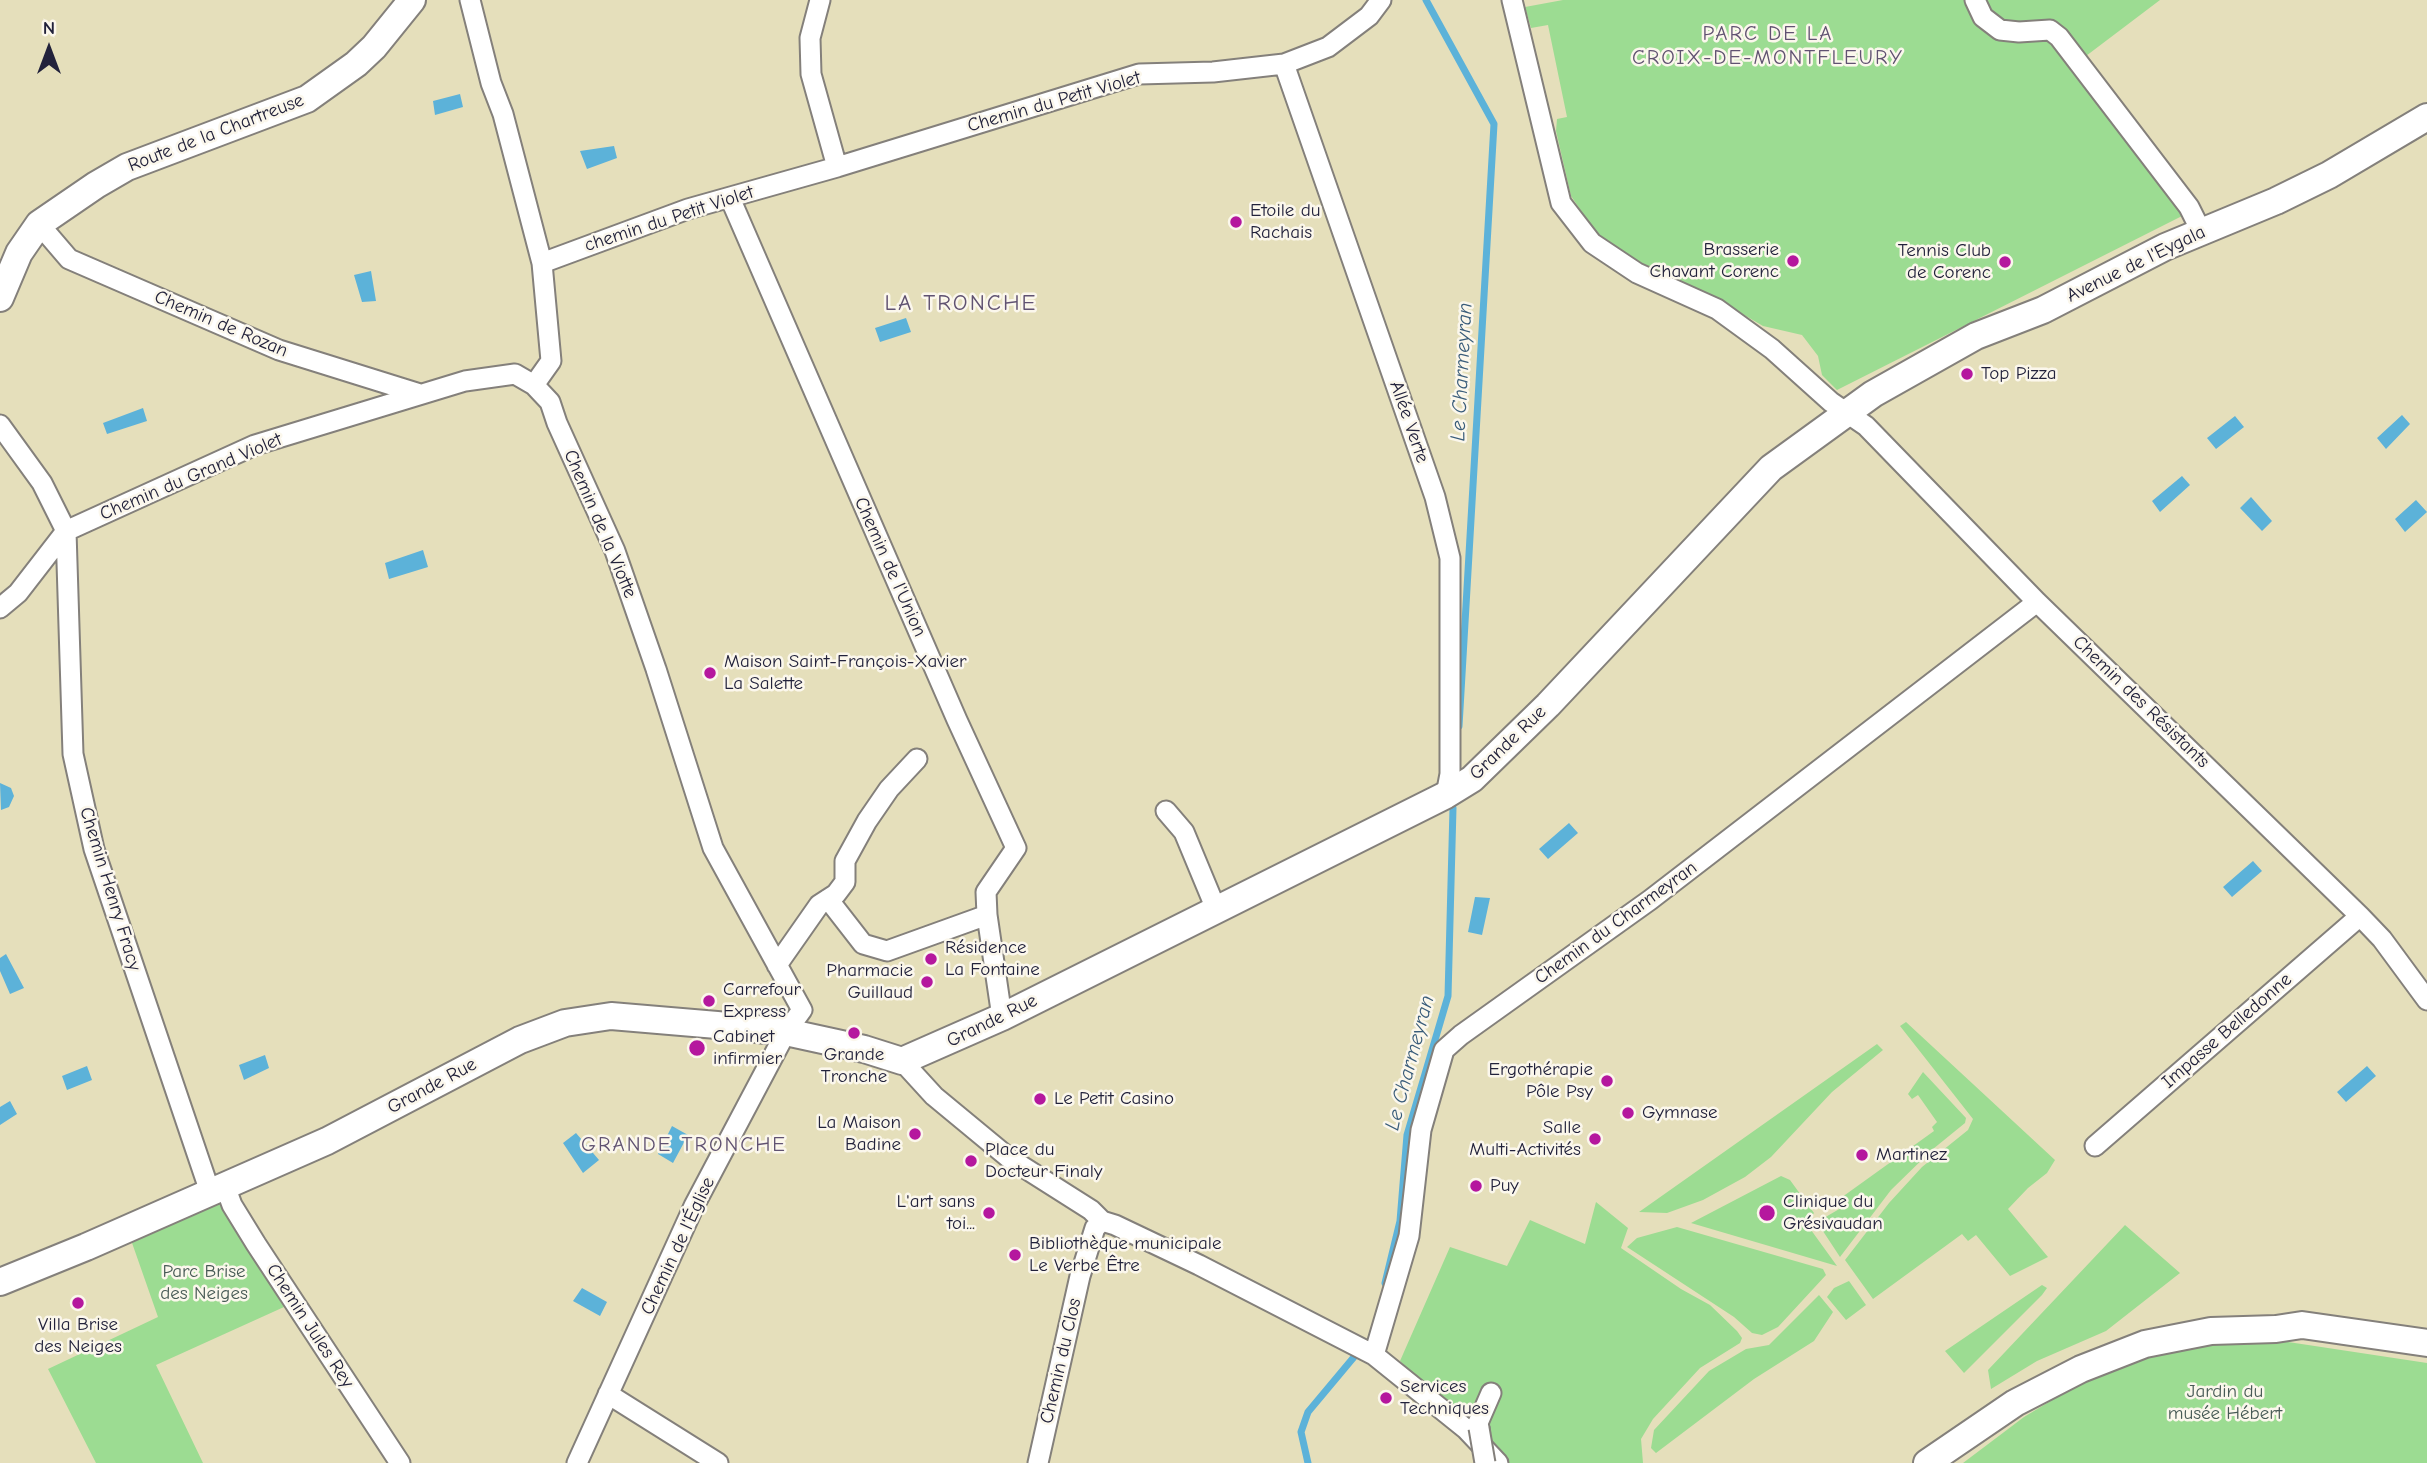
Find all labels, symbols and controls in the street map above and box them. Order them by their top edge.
north arrow [14,14,84,84]
text: N [43,17,55,39]
district label: PARC DE LA CROIX-DE-MONTFLEURY [1634,21,1902,71]
street label: Chemin du Petit Violet [965,66,1143,138]
street label: Route de la Chartreuse [125,89,307,177]
street label: chemin du Petit Violet [582,181,756,257]
place label: Etoile du Rachais [1250,200,1321,244]
marker: Etoile du Rachais [1228,214,1244,230]
street label: Avenue de l'Eygala [2063,221,2209,307]
place label: Brasserie Chavant Corenc [1650,239,1779,283]
place label: Tennis Club de Corenc [1898,240,1991,284]
marker: Brasserie Chavant Corenc [1785,253,1801,269]
marker: Tennis Club de Corenc [1997,254,2013,270]
street label: Chemin de Rozan [151,286,291,362]
district label: LA TRONCHE [886,289,1036,317]
water label: Le Charmeyran [1446,302,1478,442]
place label: Top Pizza [1981,363,2056,385]
marker: Top Pizza [1959,366,1975,382]
street label: Allée Verte [1384,378,1434,466]
street label: Chemin du Grand Violet [97,428,285,526]
street label: Chemin de la Viotte [559,447,641,601]
street label: Chemin de l'Union [849,494,931,640]
street label: Chemin des Résistants [2068,631,2214,773]
place label: Maison Saint-François-Xavier La Salette [724,651,967,695]
marker: Maison Saint-François-Xavier La Salette [702,665,718,681]
street label: Grande Rue [1465,701,1551,785]
street label: Chemin Henry Fracy [74,804,146,974]
street label: Chemin du Charmeyran [1531,857,1701,989]
place label: Résidence La Fontaine [945,937,1040,981]
marker: Résidence La Fontaine [923,951,939,967]
place label: Pharmacie Guillaud [826,960,913,1004]
street label: Impasse Belledonne [2157,968,2297,1094]
marker: Pharmacie Guillaud [919,974,935,990]
place label: Carrefour Express [723,979,801,1023]
street label: Grande Rue [943,989,1041,1053]
marker: Carrefour Express [701,993,717,1009]
water label: Le Charmeyran [1380,993,1440,1133]
marker: Grande Tronche [846,1025,862,1041]
place label: Cabinet infirmier [713,1026,782,1070]
marker: Cabinet infirmier [687,1038,707,1058]
place label: Grande Tronche [821,1044,887,1088]
street label: Grande Rue [384,1053,480,1119]
place label: Ergothérapie Pôle Psy [1489,1059,1593,1103]
marker: Ergothérapie Pôle Psy [1599,1073,1615,1089]
place label: Le Petit Casino [1054,1088,1174,1110]
marker: Le Petit Casino [1032,1091,1048,1107]
place label: Gymnase [1642,1102,1717,1124]
marker: Gymnase [1620,1105,1636,1121]
place label: La Maison Badine [817,1112,901,1156]
place label: Salle Multi-Activités [1469,1117,1581,1161]
marker: La Maison Badine [907,1126,923,1142]
marker: Salle Multi-Activités [1587,1131,1603,1147]
district label: GRANDE TRONCHE [583,1132,785,1158]
place label: Place du Docteur Finaly [985,1139,1102,1183]
place label: Martinez [1876,1144,1947,1166]
marker: Martinez [1854,1147,1870,1163]
marker: Place du Docteur Finaly [963,1153,979,1169]
street label: Chemin de l'Église [636,1173,720,1319]
place label: Puy [1490,1175,1519,1197]
marker: Puy [1468,1178,1484,1194]
place label: L'art sans toi... [897,1191,975,1235]
place label: Clinique du Grésivaudan [1783,1191,1883,1235]
marker: Clinique du Grésivaudan [1757,1203,1777,1223]
marker: L'art sans toi... [981,1205,997,1221]
place label: Bibliothèque municipale Le Verbe Être [1029,1233,1221,1277]
marker: Bibliothèque municipale Le Verbe Être [1007,1247,1023,1263]
street label: Chemin Jules Rey [261,1260,359,1392]
park label: Parc Brise des Neiges [160,1261,248,1305]
marker: Villa Brise des Neiges [70,1295,86,1311]
street label: Chemin du Clos [1035,1296,1087,1426]
place label: Villa Brise des Neiges [34,1314,122,1358]
place label: Services Techniques [1400,1376,1489,1420]
park label: Jardin du musée Hébert [2168,1381,2282,1425]
marker: Services Techniques [1378,1390,1394,1406]

